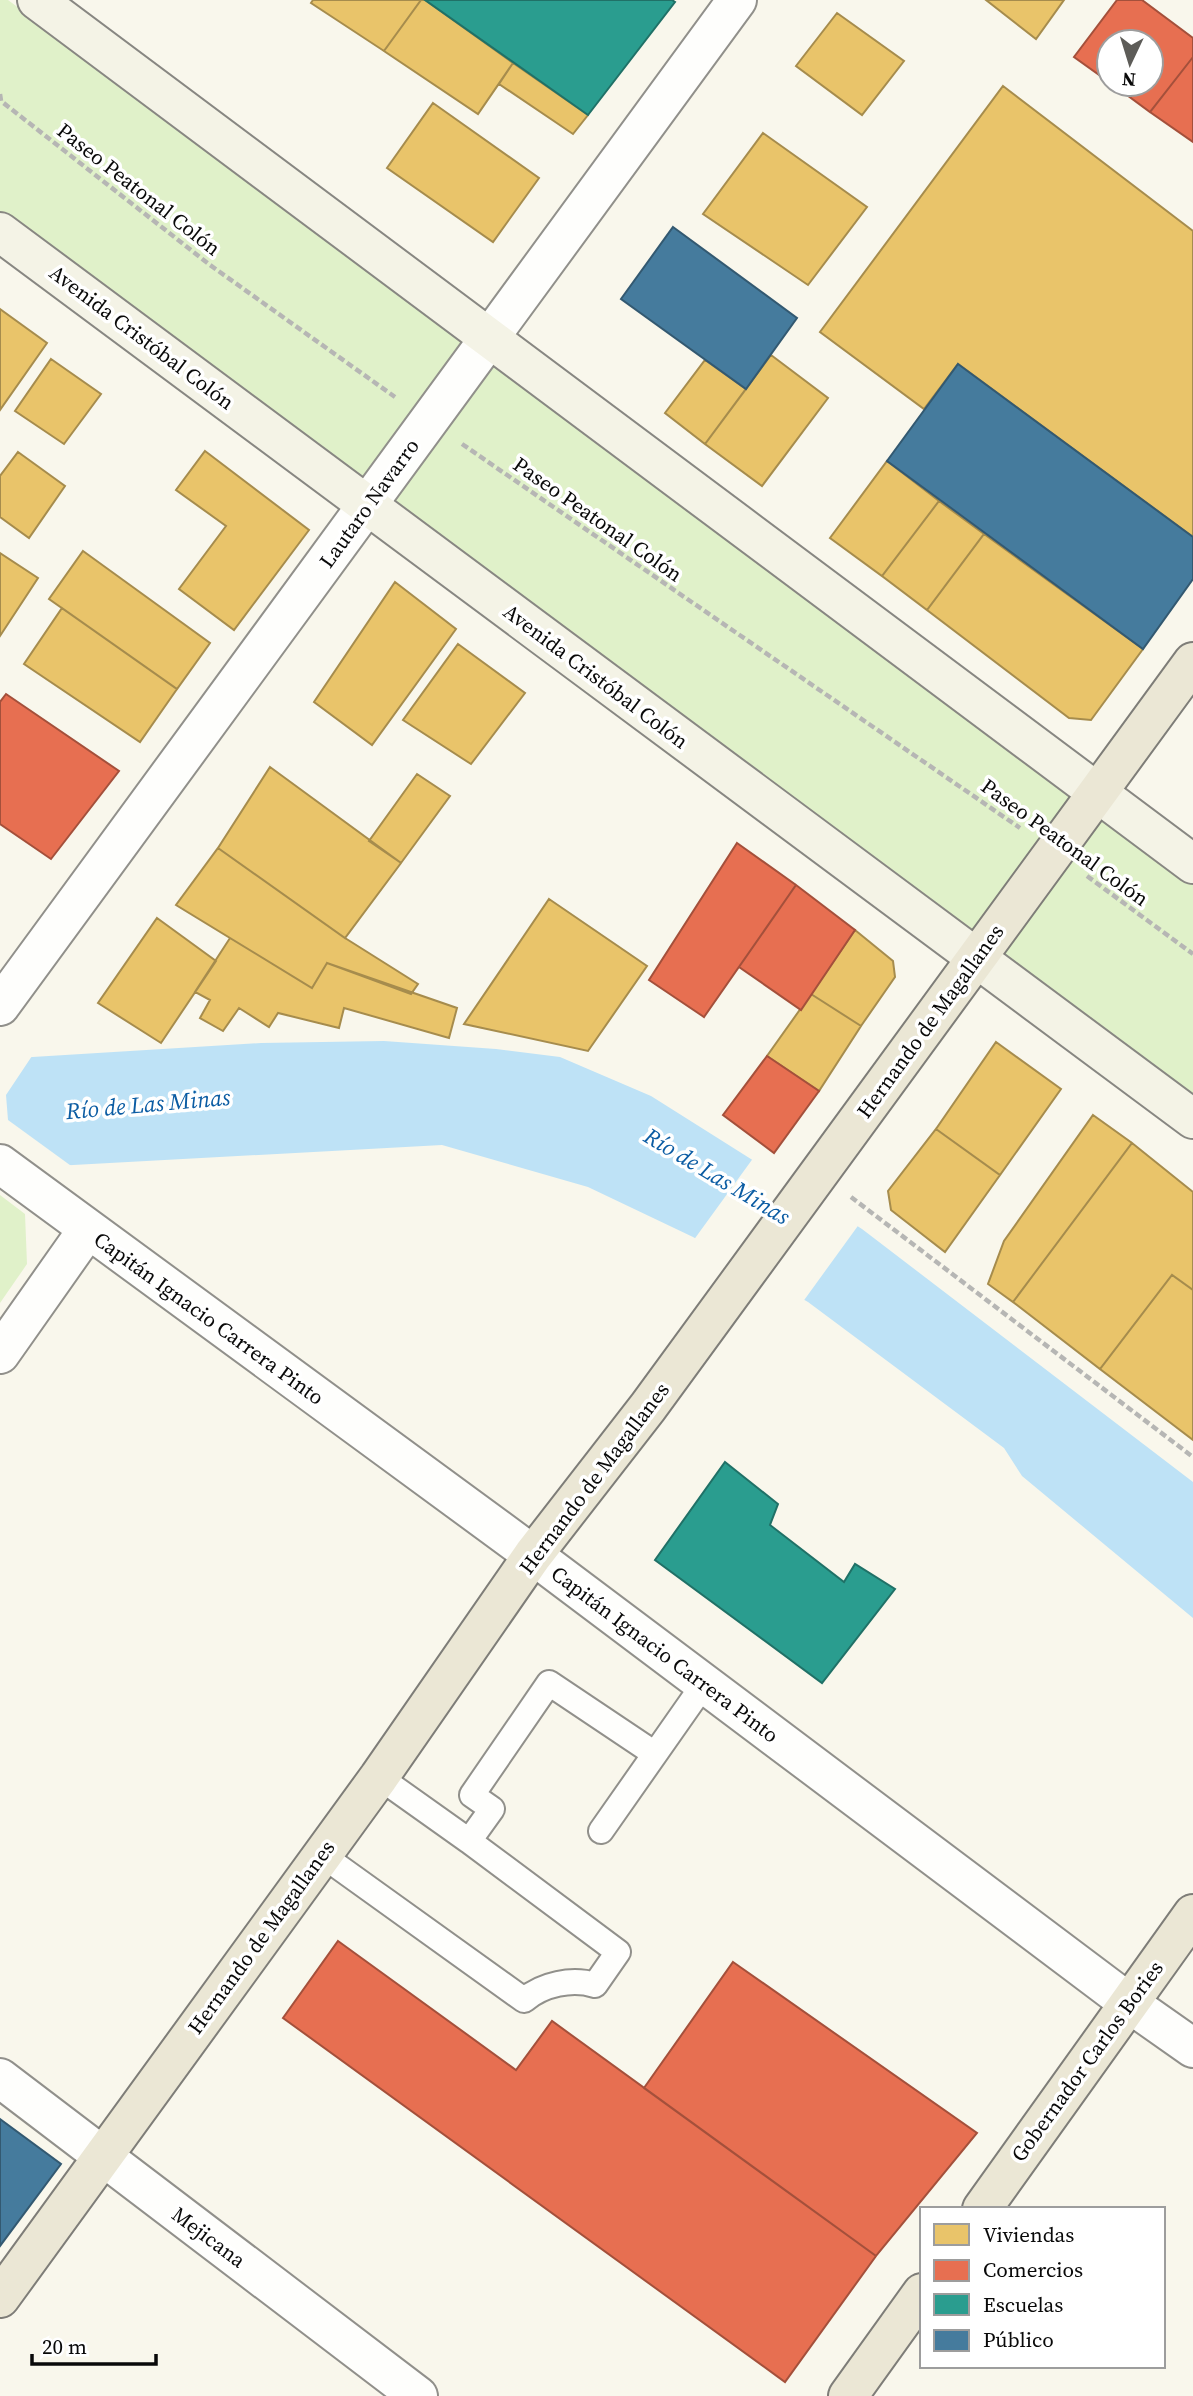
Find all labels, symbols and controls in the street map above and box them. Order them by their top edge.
north arrow [1095,28,1165,98]
text: N [1121,66,1137,93]
street label: Paseo Peatonal Colón [51,116,227,262]
street label: Avenida Cristóbal Colón [44,258,241,416]
street label: Lautaro Navarro [312,432,426,574]
street label: Paseo Peatonal Colón [508,450,689,589]
street label: Avenida Cristóbal Colón [498,597,695,755]
street label: Paseo Peatonal Colón [975,771,1155,913]
street label: Hernando de Magallanes [850,918,1010,1124]
water label: Río de Las Minas [63,1081,232,1127]
water label: Río de Las Minas [637,1119,797,1233]
street label: Capitán Ignacio Carrera Pinto [88,1225,330,1411]
street label: Hernando de Magallanes [512,1376,676,1580]
street label: Capitán Ignacio Carrera Pinto [545,1559,785,1749]
street label: Hernando de Magallanes [181,1834,341,2040]
street label: Gobernador Carlos Bories [1004,1955,1170,2167]
street label: Mejicana [166,2200,252,2275]
legend [920,2207,1165,2368]
text: Viviendas [983,2220,1074,2249]
text: Comercios [983,2255,1083,2284]
text: Escuelas [983,2290,1063,2319]
scale bar [32,2322,156,2366]
text: Público [983,2325,1054,2354]
text: 20 m [42,2332,87,2361]

